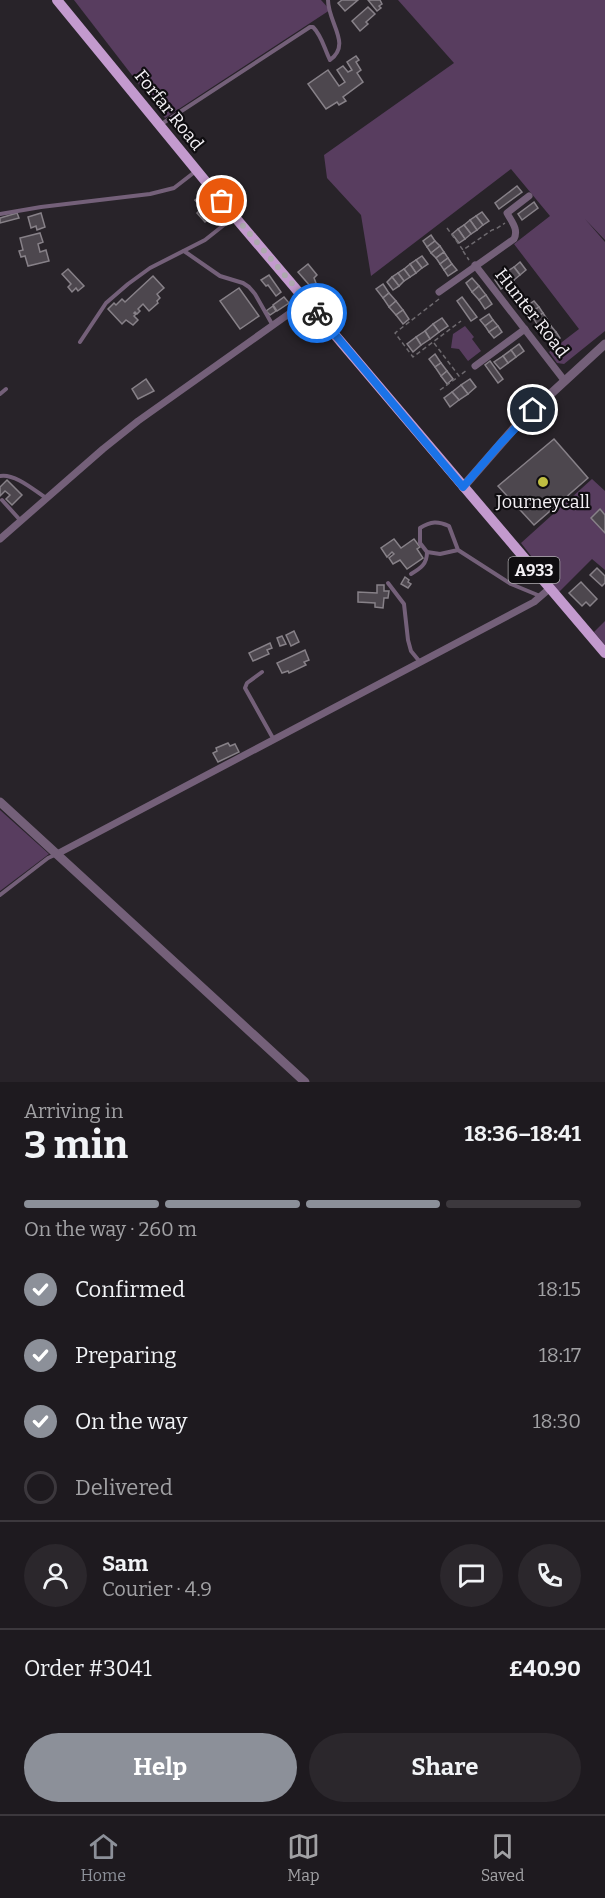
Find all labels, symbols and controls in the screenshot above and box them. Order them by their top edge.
street label: Forfar Road [130,65,208,155]
pin [196,175,247,226]
icon: bag [205,184,238,217]
street label: Hunter Road [490,264,574,362]
courier [287,283,347,343]
icon: bike [301,297,334,330]
pin [507,384,558,435]
icon: home [516,393,549,426]
marker: Journeycall [536,475,550,489]
place label: Journeycall [495,491,590,513]
road number: A933 [508,557,560,583]
text: Arriving in [24,1099,123,1123]
text: 18:36–18:41 [464,1120,581,1147]
text: 3 min [24,1122,128,1168]
text: On the way · 260 m [24,1217,197,1241]
icon: check [24,1273,57,1306]
text: Confirmed [75,1276,185,1303]
text: 18:15 [538,1277,581,1301]
icon: check [24,1339,57,1372]
text: Preparing [75,1342,177,1369]
text: 18:17 [539,1343,581,1367]
icon: check [24,1405,57,1438]
text: On the way [75,1408,187,1435]
text: 18:30 [532,1409,581,1433]
text: Delivered [75,1474,173,1501]
button: person [24,1544,87,1607]
button: chat [440,1544,503,1607]
button: phone [518,1544,581,1607]
text: Sam [102,1550,148,1577]
text: Courier · 4.9 [102,1577,212,1601]
text: Order #3041 [24,1655,152,1682]
text: £40.90 [509,1655,581,1682]
button: Help [24,1733,297,1802]
button: Share [309,1733,581,1802]
tab: Home [80,1830,126,1885]
tab: Map [287,1830,320,1885]
tab: Saved [481,1830,525,1885]

